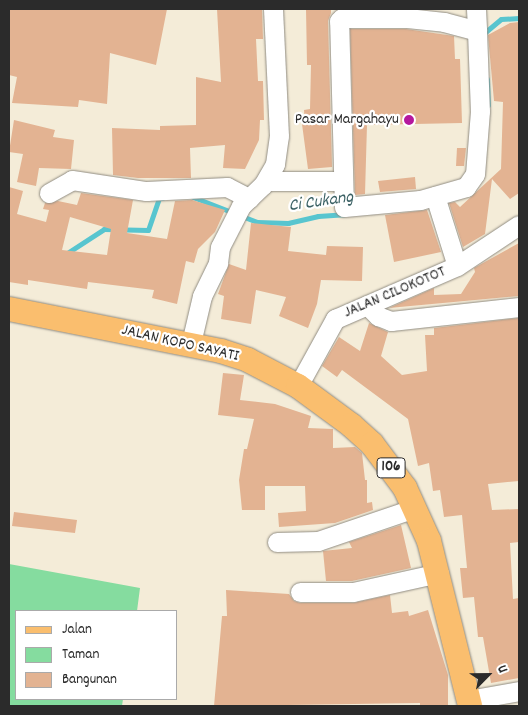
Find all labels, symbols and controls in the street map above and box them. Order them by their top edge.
place label: Pasar Margahayu [295,110,399,130]
marker: Pasar Margahayu [403,114,415,126]
water label: Ci Cukang [287,188,355,218]
street label: JALAN CILOKOTOT [341,263,449,323]
street label: JALAN KOPO SAYATI [119,321,241,367]
road number: 106 [376,456,406,480]
legend [15,610,178,700]
text: Jalan [62,619,92,641]
text: Taman [62,644,99,666]
north arrow [463,650,513,700]
text: U [491,662,512,676]
text: Bangunan [62,669,117,691]

